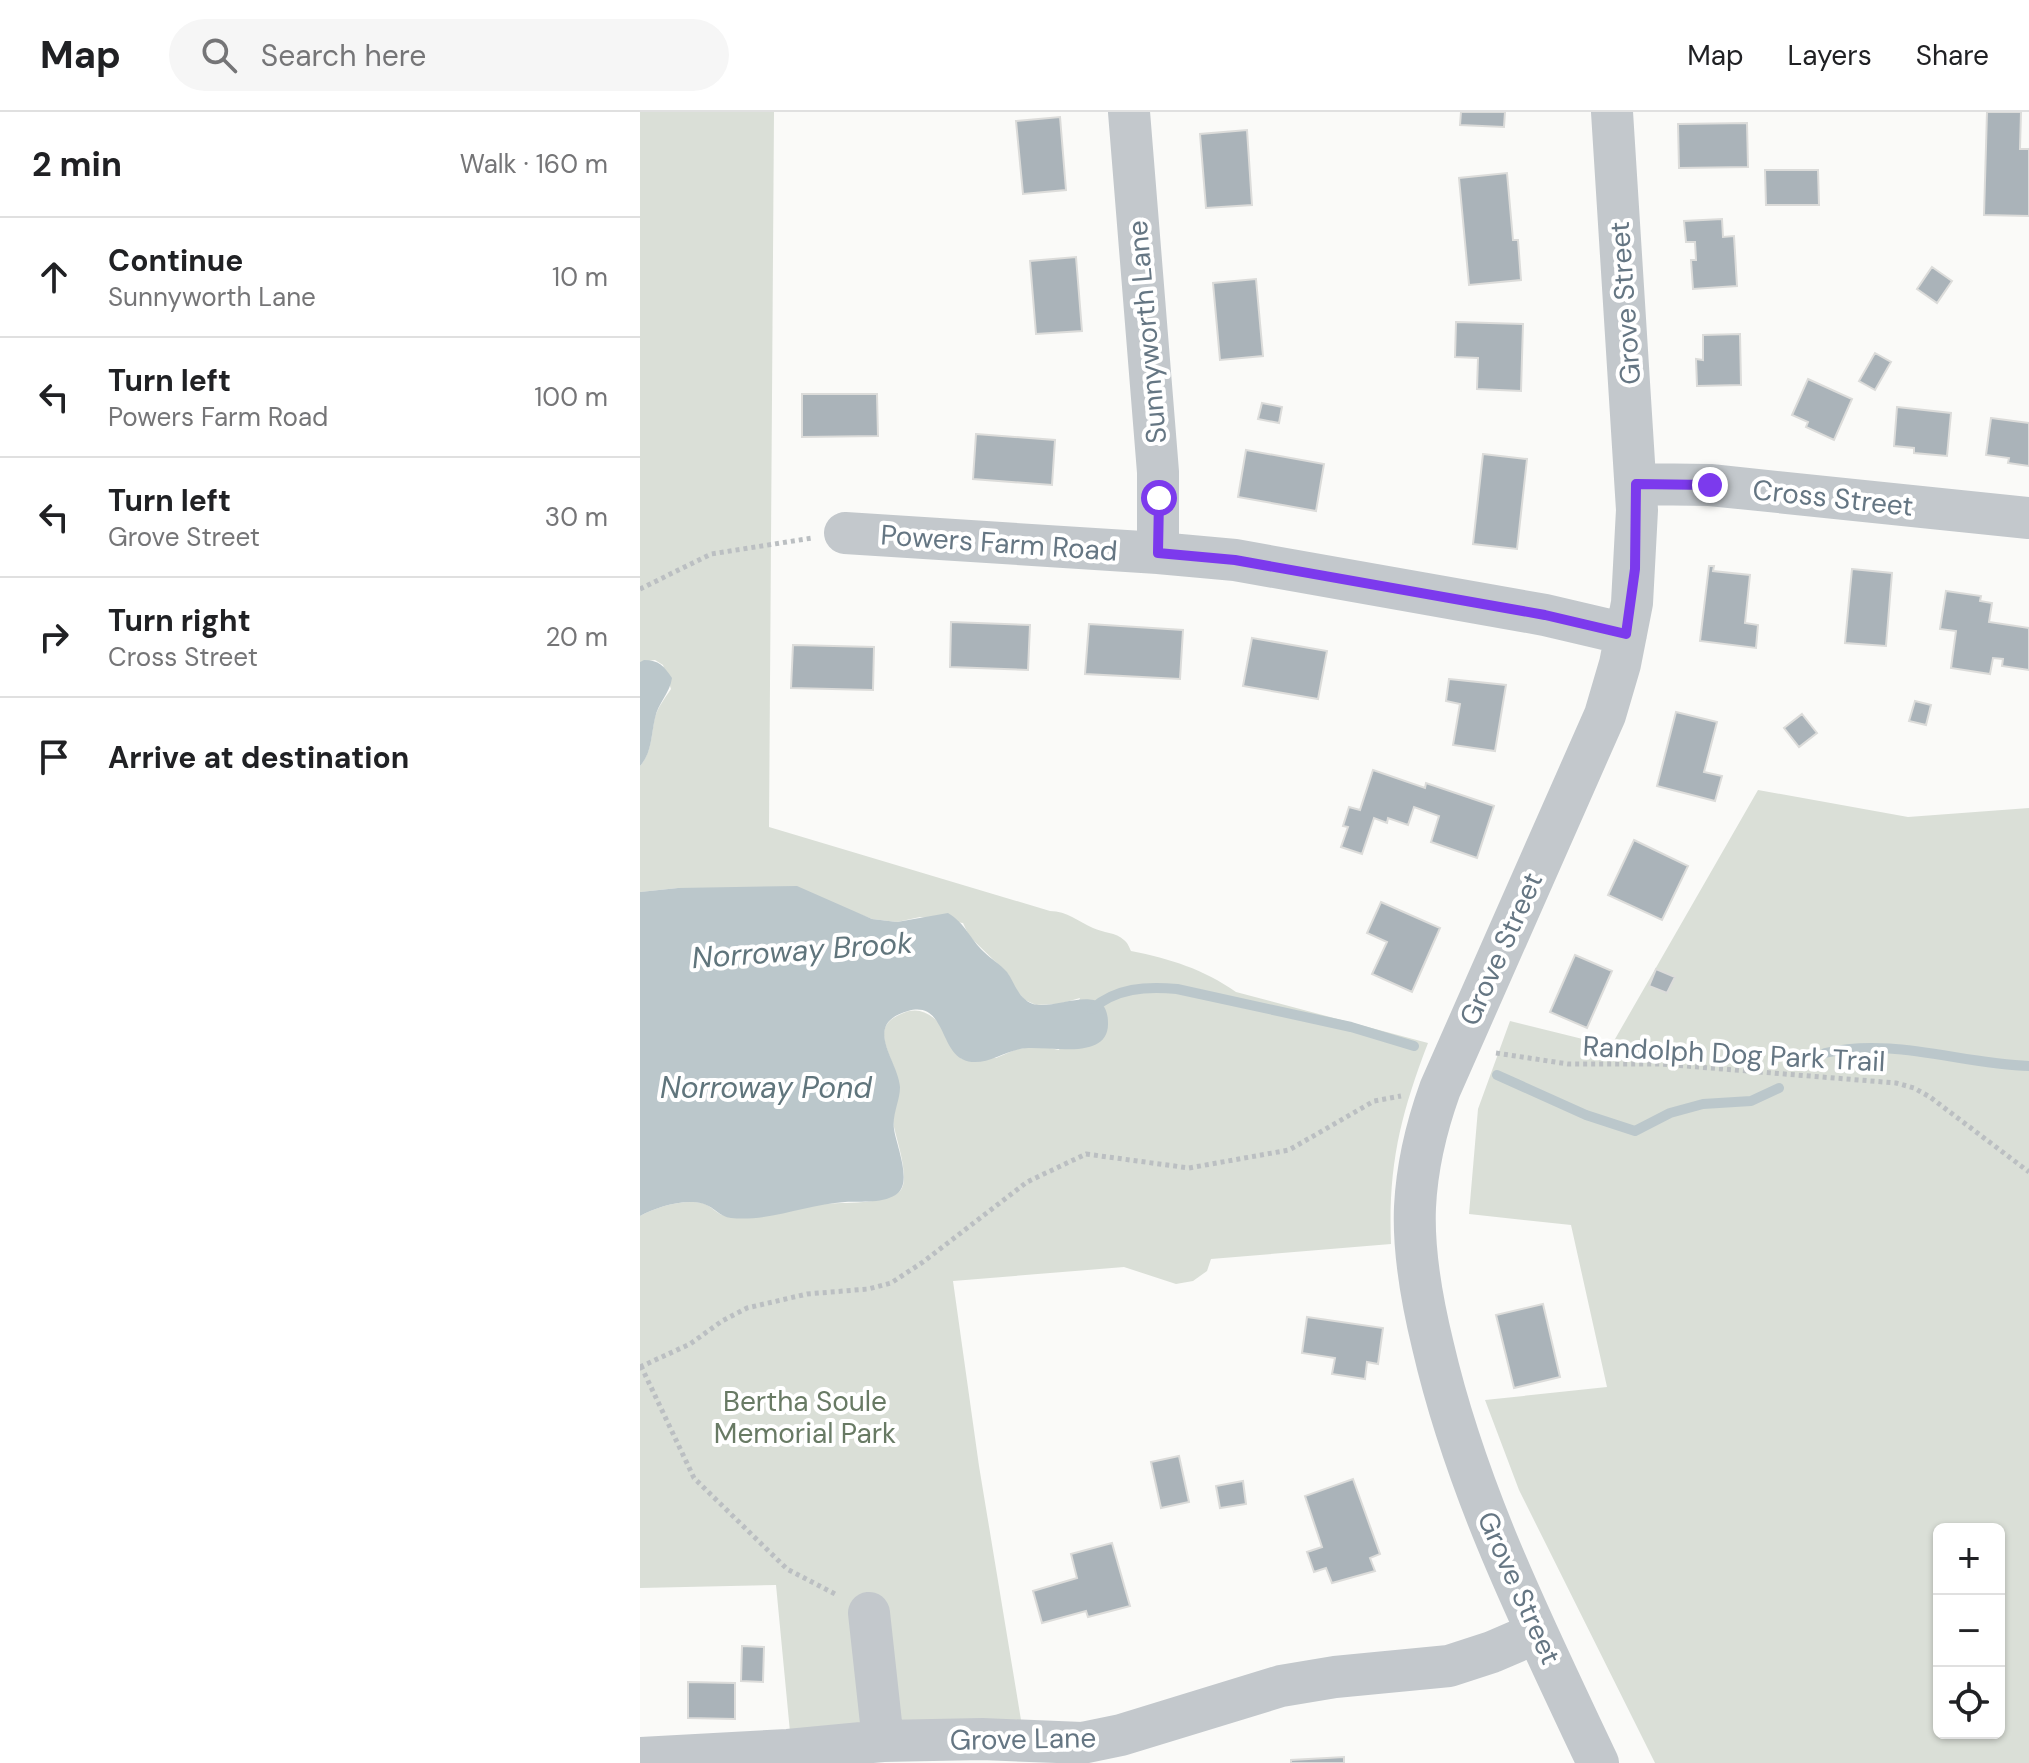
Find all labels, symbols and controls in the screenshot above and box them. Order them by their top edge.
search box [169,19,729,91]
text: Map [40,30,121,80]
icon: search [197,33,241,77]
text: Search here [261,36,426,75]
text: Map [1687,37,1744,74]
text: Layers [1788,37,1872,74]
text: Share [1916,37,1989,74]
text: 2 min [32,142,122,187]
text: Walk · 160 m [460,147,608,181]
street label: Sunnyworth Lane [1119,219,1175,445]
street label: Grove Street [1601,220,1649,386]
text: Continue [108,241,243,280]
icon: ahead [32,255,76,299]
text: 10 m [552,260,608,294]
text: Sunnyworth Lane [108,280,316,314]
text: Turn left [108,361,231,400]
icon: left [32,375,76,419]
text: 100 m [534,380,608,414]
text: Powers Farm Road [108,400,328,434]
route end [1692,467,1728,503]
street label: Cross Street [1751,471,1915,525]
route start [1141,480,1177,516]
text: Turn left [108,481,231,520]
icon: left [32,495,76,539]
text: 30 m [545,500,608,534]
street label: Powers Farm Road [879,516,1119,570]
text: Grove Street [108,520,260,554]
text: Turn right [108,601,251,640]
icon: right [32,615,76,659]
text: 20 m [545,620,608,654]
text: Cross Street [108,640,258,674]
icon: arrive [32,735,76,779]
text: Arrive at destination [108,738,409,777]
street label: Grove Street [1451,867,1551,1031]
water label: Norroway Brook [690,923,914,977]
street label: Randolph Dog Park Trail [1582,1028,1886,1080]
water label: Norroway Pond [660,1068,873,1107]
park label: Bertha Soule Memorial Park [714,1383,896,1452]
street label: Grove Street [1469,1506,1569,1670]
map controls [1933,1523,2005,1739]
button: + [1933,1523,2005,1595]
button: − [1933,1595,2005,1667]
button: locate [1933,1667,2005,1739]
street label: Grove Lane [950,1719,1096,1759]

